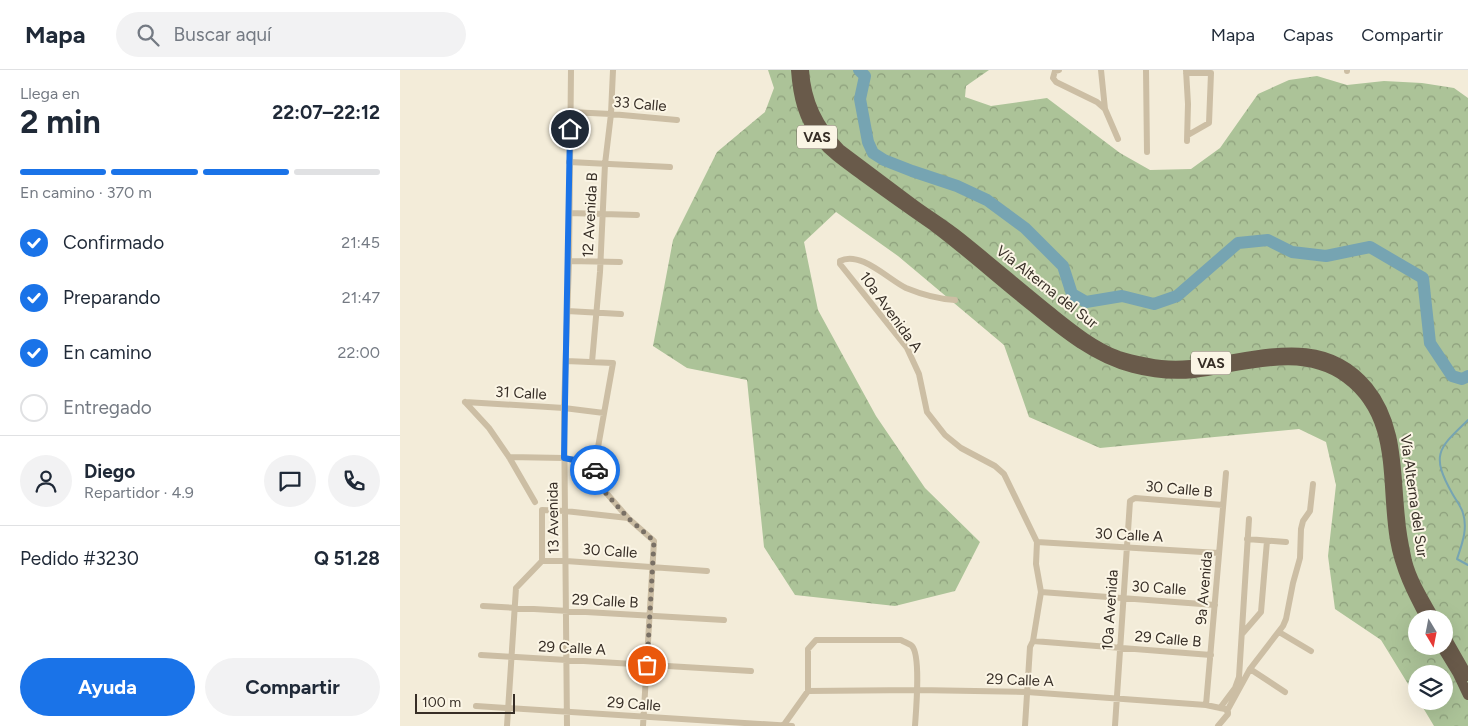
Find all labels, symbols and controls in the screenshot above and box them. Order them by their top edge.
search box [116,12,466,57]
text: Mapa [25,20,86,49]
icon: search [134,21,162,49]
text: Buscar aquí [174,23,271,46]
text: Mapa [1211,24,1255,46]
text: Capas [1283,24,1333,46]
text: Compartir [1361,24,1443,46]
text: Llega en [20,84,80,103]
street label: 33 Calle [613,93,667,115]
text: 22:07–22:12 [272,101,380,124]
text: 2 min [20,103,101,141]
pin [549,108,591,150]
icon: home [556,115,584,143]
road number: VAS [797,126,837,148]
street label: 12 Avenida B [579,172,601,258]
text: En camino · 370 m [20,183,152,202]
icon: check [20,229,48,257]
text: Confirmado [63,231,164,254]
text: 21:45 [341,233,380,252]
street label: Vía Alterna del Sur [993,242,1101,332]
street label: 10a Avenida A [856,268,926,356]
icon: check [20,284,48,312]
text: Preparando [63,286,161,309]
text: 21:47 [342,288,380,307]
icon: check [20,339,48,367]
text: En camino [63,341,152,364]
text: 22:00 [338,343,380,362]
road number: VAS [1191,352,1231,374]
street label: 31 Calle [495,383,547,403]
text: Entregado [63,396,152,419]
street label: Vía Alterna del Sur [1396,433,1432,559]
courier [570,445,620,495]
button: person [20,455,72,507]
button: chat [264,455,316,507]
button: phone [328,455,380,507]
icon: car [581,456,609,484]
text: Diego [84,460,135,483]
street label: 30 Calle B [1145,477,1213,501]
street label: 13 Avenida [543,482,563,554]
text: Repartidor · 4.9 [84,483,194,502]
street label: 30 Calle A [1094,524,1164,546]
street label: 30 Calle [582,540,638,562]
text: Pedido #3230 [20,547,139,570]
text: Q 51.28 [314,547,380,570]
street label: 9a Avenida [1192,550,1216,626]
street label: 10a Avenida [1098,569,1122,651]
street label: 30 Calle [1131,577,1187,599]
street label: 29 Calle B [571,590,639,612]
north arrow [1408,610,1452,655]
map controls [1408,610,1453,710]
street label: 29 Calle B [1134,627,1202,651]
street label: 29 Calle A [538,637,606,659]
pin [626,644,668,686]
icon: bag [633,651,661,679]
button: Ayuda [20,658,195,716]
button: Compartir [205,658,380,716]
button: layers [1408,665,1453,710]
street label: 29 Calle A [986,670,1054,690]
scale bar [415,691,515,714]
street label: 29 Calle [607,693,661,715]
text: 100 m [422,694,461,711]

